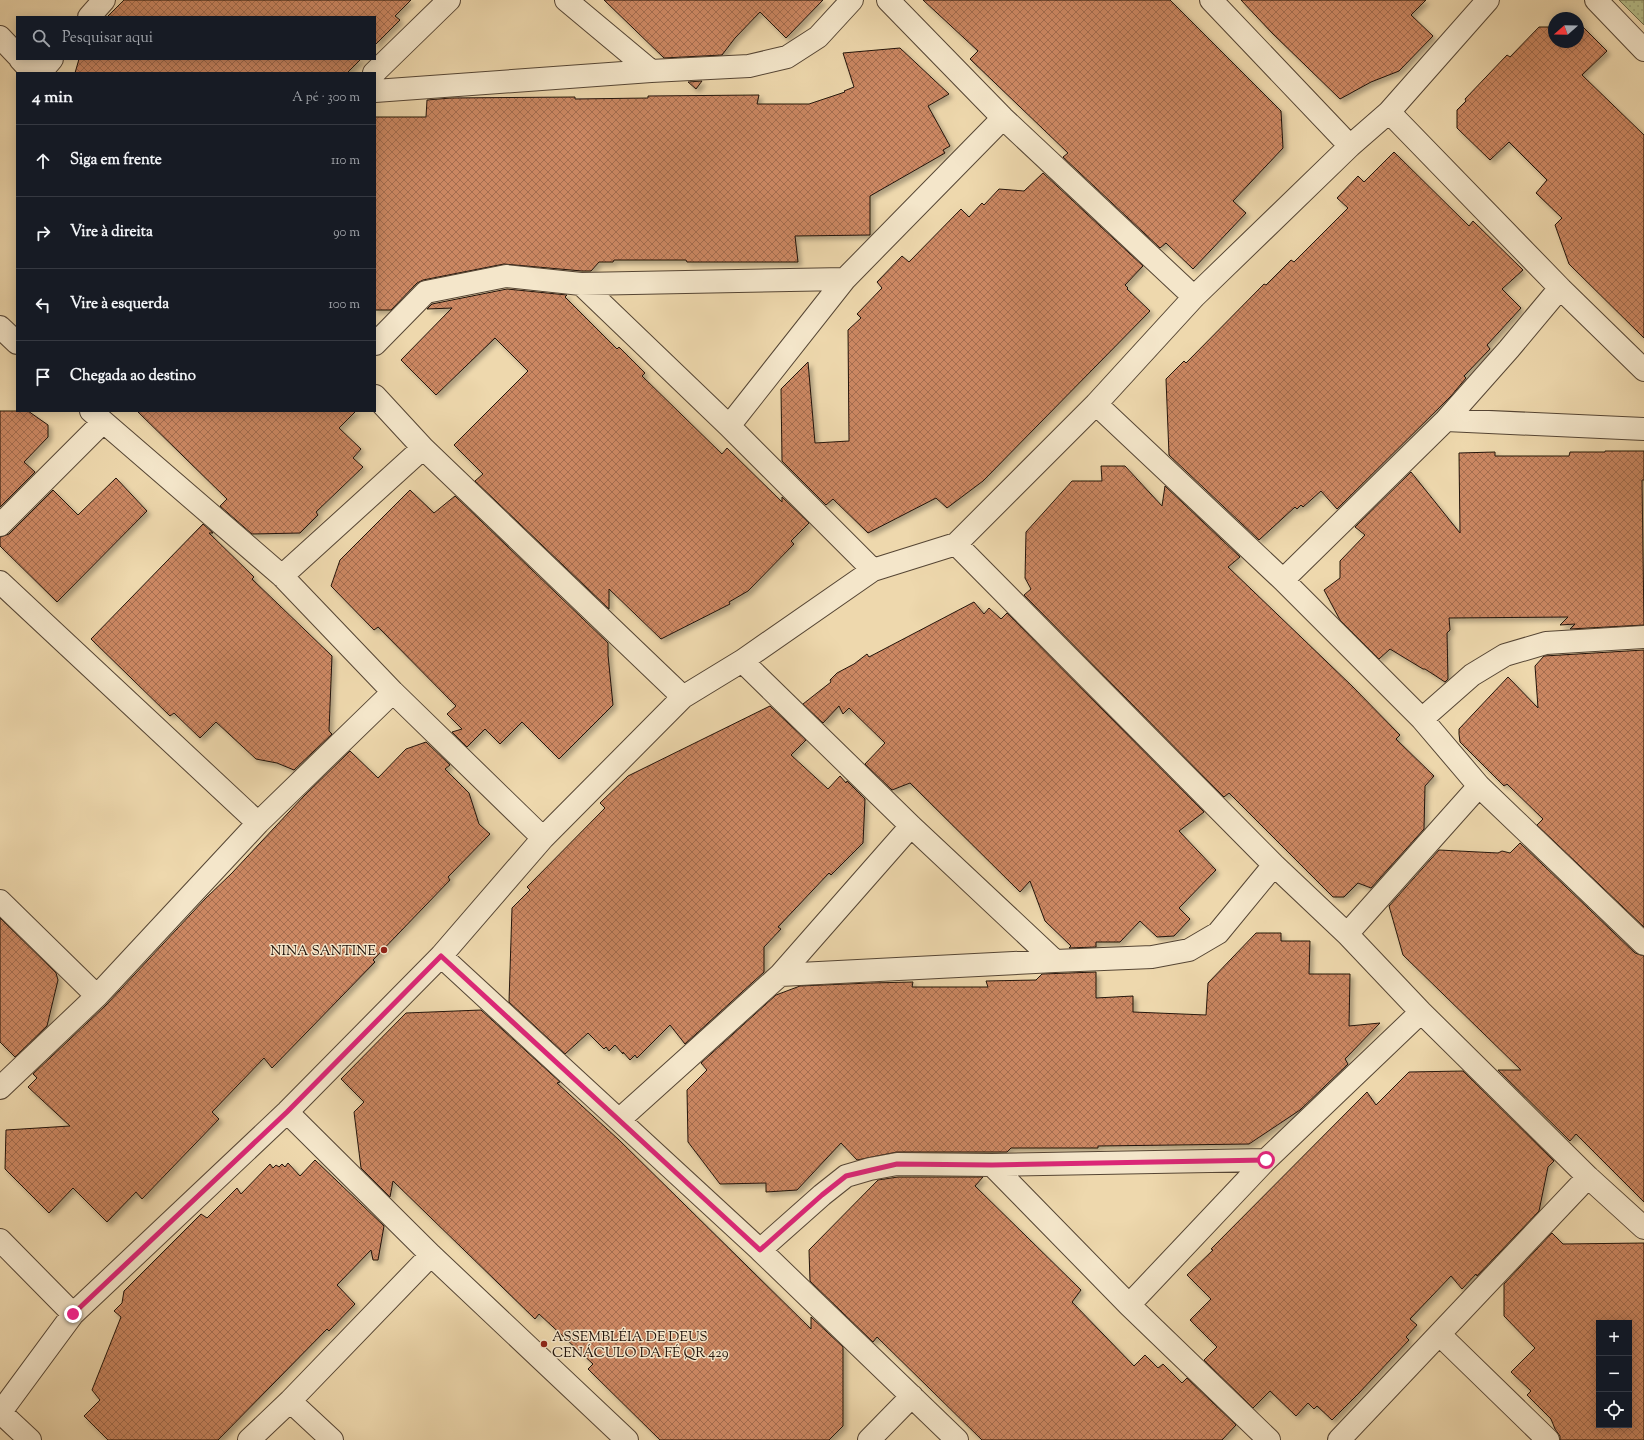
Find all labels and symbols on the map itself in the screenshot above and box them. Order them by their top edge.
north arrow [1548,12,1584,48]
place label: NINA SANTINE [270,942,377,962]
marker: NINA SANTINE [379,945,389,955]
route start [1257,1151,1275,1169]
route end [64,1305,82,1323]
place label: ASSEMBLÉIA DE DEUS CENÁCULO DA FÉ QR 429 [552,1328,729,1364]
marker: ASSEMBLÉIA DE DEUS CENÁCULO DA FÉ QR 429 [539,1339,549,1349]

